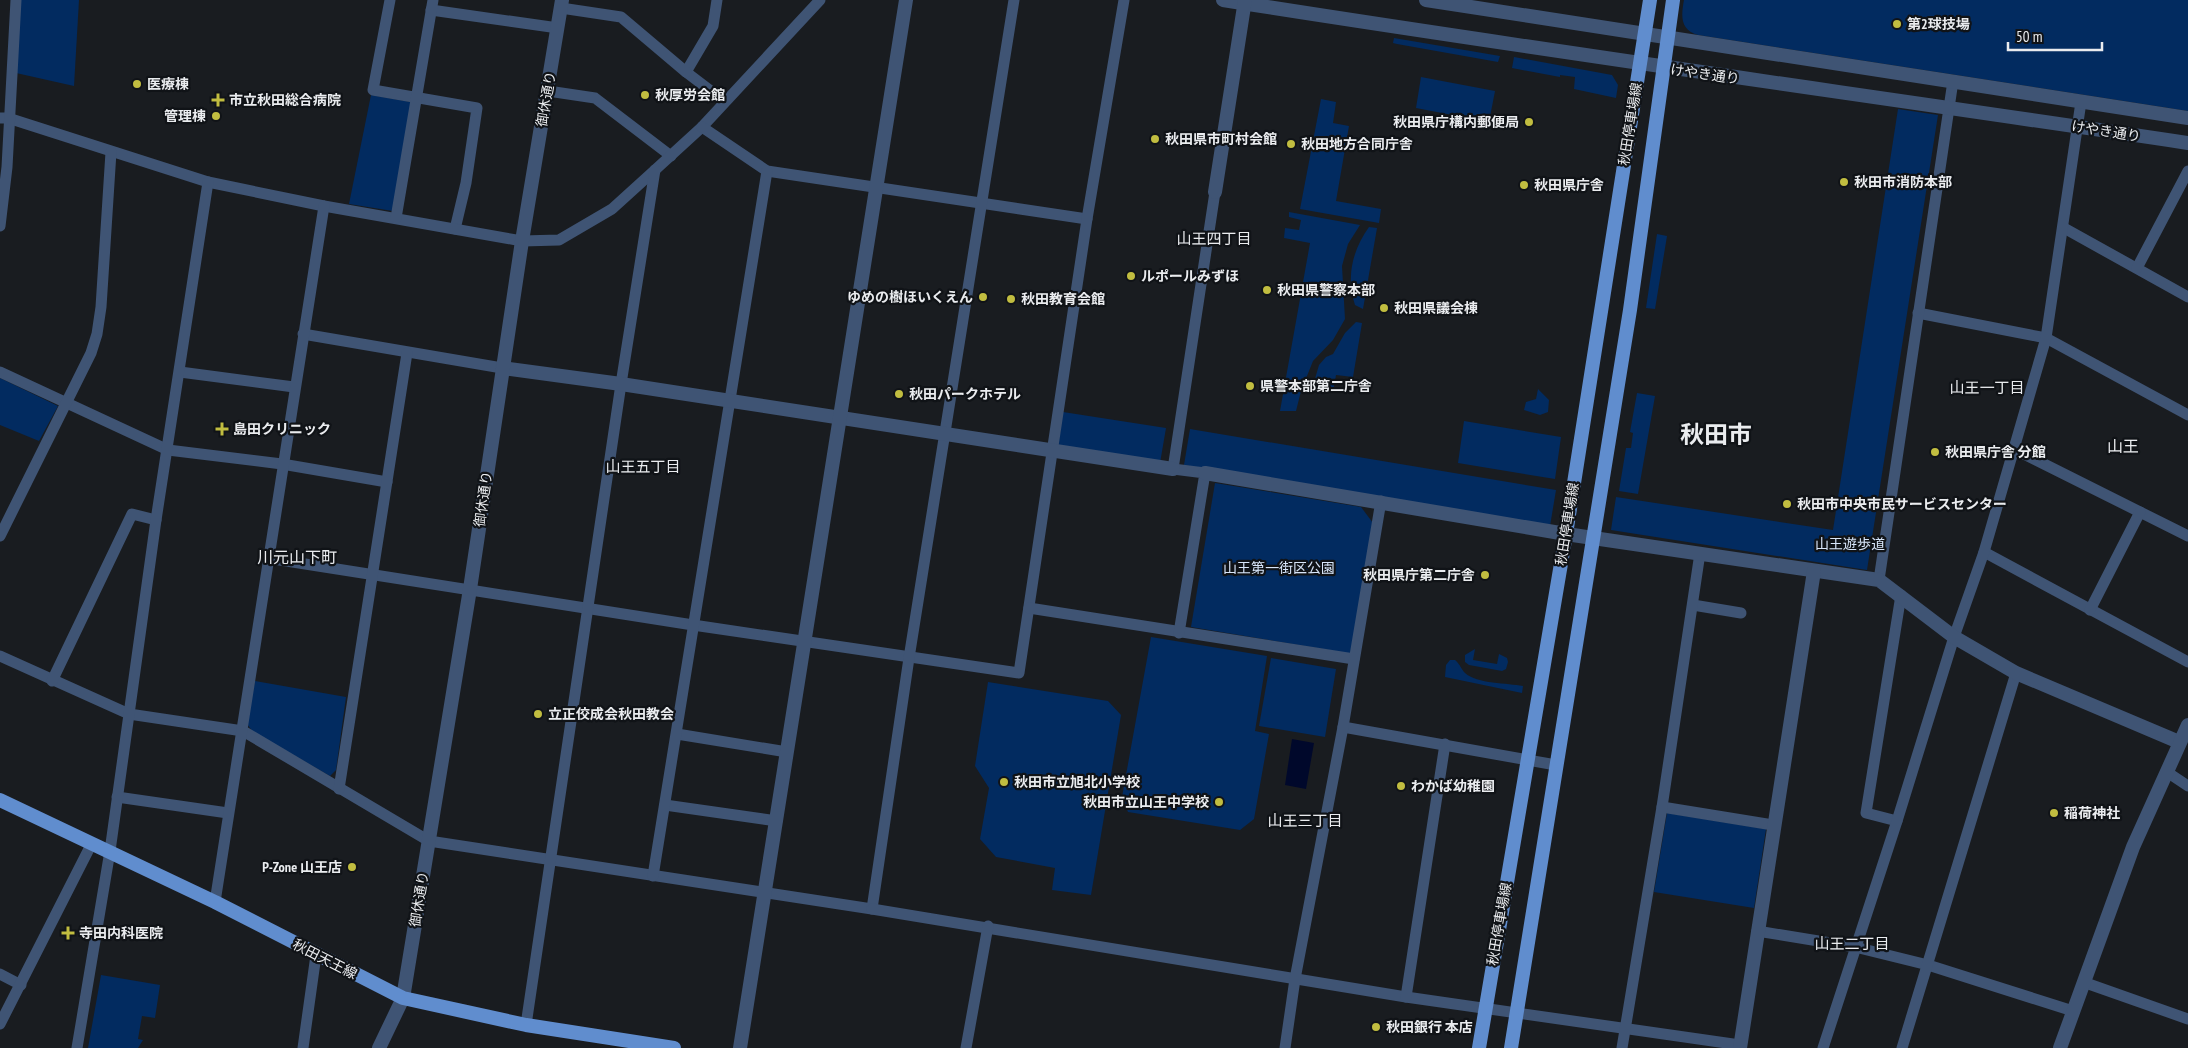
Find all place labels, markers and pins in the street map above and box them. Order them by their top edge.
place label: 第2球技場 [1907,15,1970,33]
marker: 第2球技場 [1891,18,1903,30]
place label: 医療棟 [147,75,189,93]
marker: 医療棟 [131,78,143,90]
place label: 秋厚労会館 [655,86,725,104]
marker: 秋厚労会館 [639,89,651,101]
place label: 市立秋田総合病院 [229,91,341,109]
marker: 市立秋田総合病院 [211,93,225,107]
place label: 管理棟 [164,107,206,125]
marker: 管理棟 [210,110,222,122]
place label: 秋田県庁構内郵便局 [1393,113,1519,131]
marker: 秋田県庁構内郵便局 [1523,116,1535,128]
place label: 秋田県市町村会館 [1165,130,1277,148]
marker: 秋田県市町村会館 [1149,133,1161,145]
place label: 秋田地方合同庁舎 [1301,135,1413,153]
marker: 秋田地方合同庁舎 [1285,138,1297,150]
place label: 秋田市消防本部 [1854,173,1952,191]
place label: 秋田県庁舎 [1534,176,1604,194]
marker: 秋田市消防本部 [1838,176,1850,188]
marker: 秋田県庁舎 [1518,179,1530,191]
place label: ルポールみずほ [1141,267,1239,285]
marker: ルポールみずほ [1125,270,1137,282]
place label: 秋田県警察本部 [1277,281,1375,299]
marker: 秋田県警察本部 [1261,284,1273,296]
place label: ゆめの樹ほいくえん [847,288,973,306]
place label: 秋田教育会館 [1021,290,1105,308]
marker: ゆめの樹ほいくえん [977,291,989,303]
marker: 秋田教育会館 [1005,293,1017,305]
place label: 秋田県議会棟 [1394,299,1478,317]
marker: 秋田県議会棟 [1378,302,1390,314]
place label: 県警本部第二庁舎 [1260,377,1372,395]
marker: 県警本部第二庁舎 [1244,380,1256,392]
place label: 秋田パークホテル [909,385,1021,403]
marker: 秋田パークホテル [893,388,905,400]
place label: 島田クリニック [233,420,331,438]
marker: 島田クリニック [215,422,229,436]
place label: 秋田県庁舎 分館 [1945,443,2046,461]
marker: 秋田県庁舎 分館 [1929,446,1941,458]
place label: 秋田市中央市民サービスセンター [1797,495,2007,513]
marker: 秋田市中央市民サービスセンター [1781,498,1793,510]
place label: 秋田県庁第二庁舎 [1363,566,1475,584]
marker: 秋田県庁第二庁舎 [1479,569,1491,581]
place label: 立正佼成会秋田教会 [548,705,674,723]
marker: 立正佼成会秋田教会 [532,708,544,720]
place label: 秋田市立旭北小学校 [1014,773,1140,791]
marker: 秋田市立旭北小学校 [998,776,1010,788]
place label: わかば幼稚園 [1411,777,1495,795]
marker: わかば幼稚園 [1395,780,1407,792]
place label: 秋田市立山王中学校 [1083,793,1209,811]
marker: 秋田市立山王中学校 [1213,796,1225,808]
place label: 稲荷神社 [2064,804,2120,822]
marker: 稲荷神社 [2048,807,2060,819]
place label: P-Zone 山王店 [262,858,342,876]
marker: P-Zone 山王店 [346,861,358,873]
place label: 寺田内科医院 [79,924,163,942]
marker: 寺田内科医院 [61,926,75,940]
place label: 秋田銀行 本店 [1386,1018,1473,1036]
marker: 秋田銀行 本店 [1370,1021,1382,1033]

